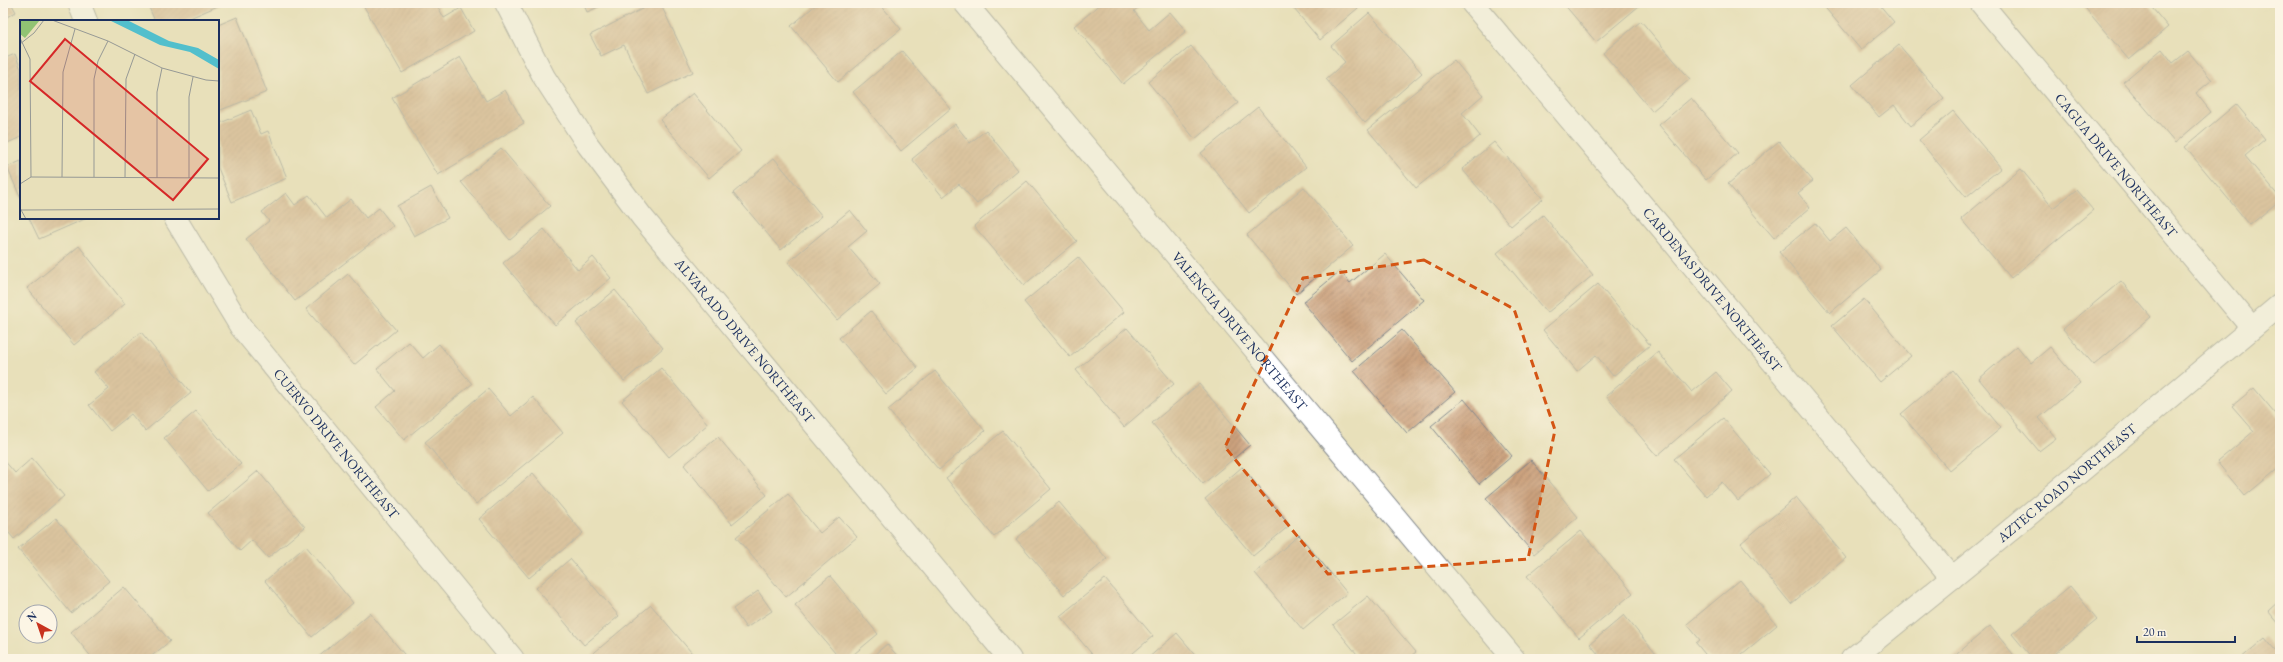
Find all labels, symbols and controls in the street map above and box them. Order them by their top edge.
inset map [20,20,219,219]
street label: CAGUA DRIVE NORTHEAST [2051,89,2182,241]
street label: CARDENAS DRIVE NORTHEAST [1639,204,1786,376]
street label: VALENCIA DRIVE NORTHEAST [1168,248,1312,415]
street label: ALVARADO DRIVE NORTHEAST [670,254,819,427]
street label: CUERVO DRIVE NORTHEAST [270,365,404,523]
street label: AZTEC ROAD NORTHEAST [1993,419,2141,547]
north arrow [18,604,58,644]
text: N [24,608,40,625]
scale bar [2137,618,2235,644]
text: 20 m [2143,624,2167,640]

